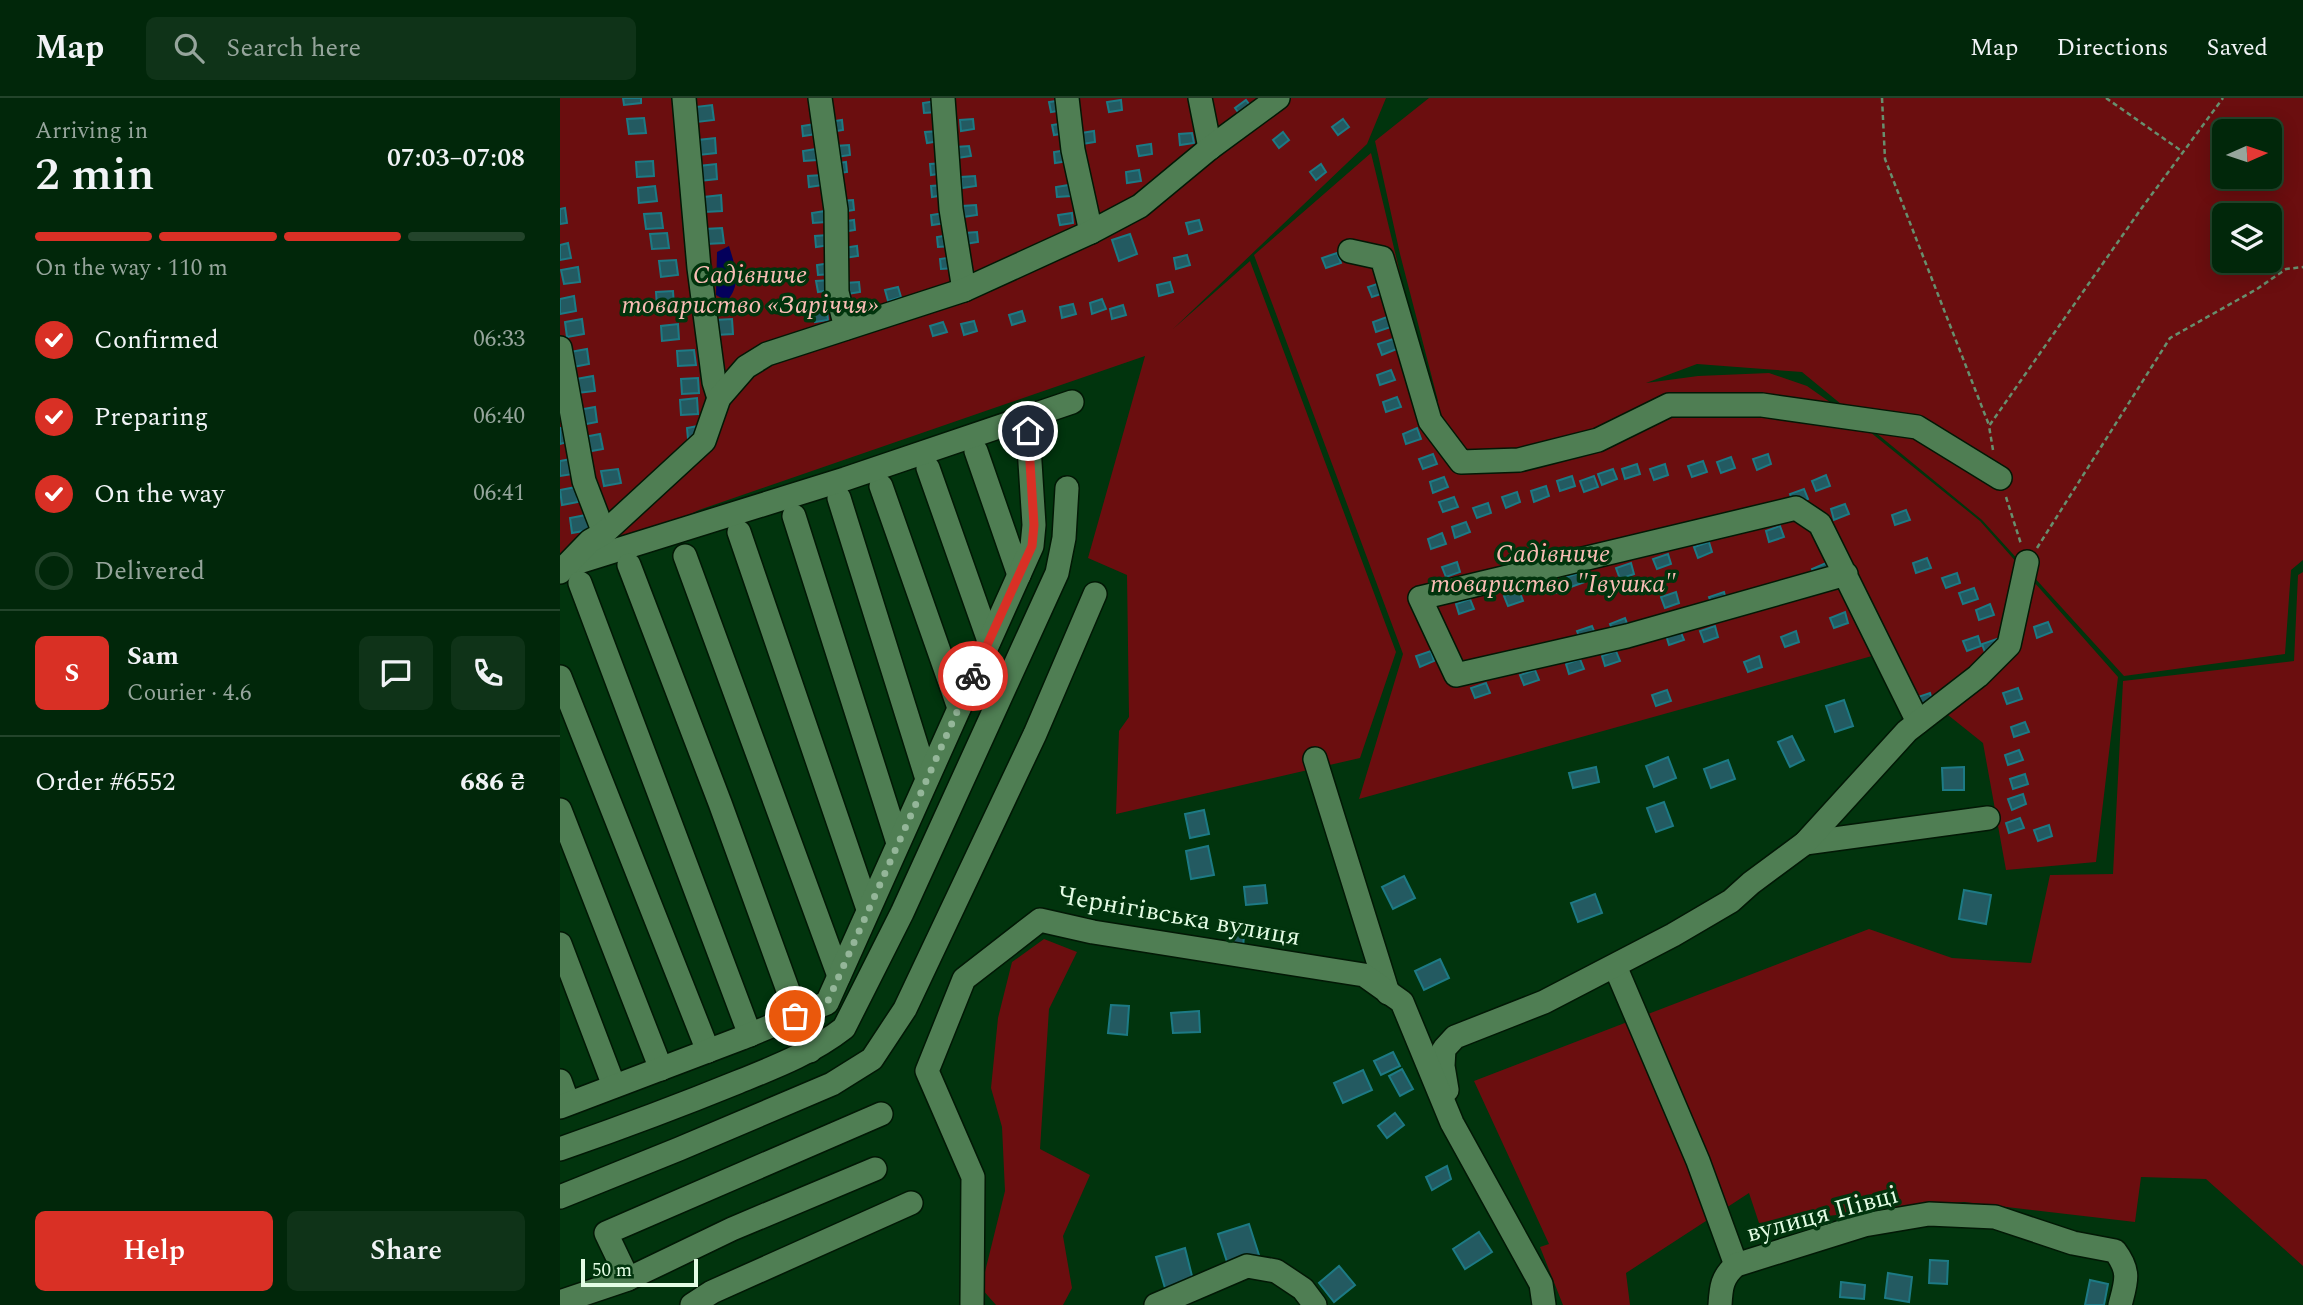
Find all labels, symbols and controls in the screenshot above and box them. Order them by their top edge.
search box [146,17,636,80]
text: Map [35,23,104,73]
text: Search here [226,28,361,68]
icon: search [170,29,208,67]
text: Map [1970,30,2018,66]
text: Directions [2056,30,2168,66]
text: Saved [2206,30,2268,66]
text: Arriving in [35,114,148,149]
north arrow [2212,119,2282,189]
map controls [2212,119,2282,273]
text: 07:03–07:08 [387,138,525,178]
text: 2 min [35,140,154,210]
button: layers [2212,203,2282,273]
text: On the way · 110 m [35,251,228,286]
park label: Садівниче товариство «Заріччя» [622,255,878,325]
text: Confirmed [94,320,219,360]
icon: check [35,321,73,359]
text: 06:33 [473,322,525,357]
text: Preparing [94,397,208,437]
icon: check [35,398,73,436]
text: 06:40 [473,399,525,434]
pin [998,401,1058,461]
icon: home [1009,412,1047,450]
text: On the way [94,474,225,514]
icon: check [35,475,73,513]
text: 06:41 [473,476,525,511]
park label: Садівниче товариство "Івушка" [1430,534,1676,604]
text: Delivered [94,551,205,591]
text: Sam [127,636,179,676]
button: chat [359,636,433,710]
button: phone [451,636,525,710]
courier [938,641,1008,711]
text: S [65,653,79,693]
icon: bike [954,657,992,695]
text: Courier · 4.6 [127,676,252,711]
text: Order #6552 [35,762,175,802]
text: 686 ₴ [460,762,525,802]
street label: Чернігівська вулиця [1054,875,1303,957]
pin [765,986,825,1046]
icon: bag [776,997,814,1035]
street label: вулиця Півці [1742,1174,1903,1253]
button: Help [35,1211,273,1291]
button: Share [287,1211,525,1291]
scale bar [581,1256,698,1288]
text: 50 m [592,1256,632,1285]

